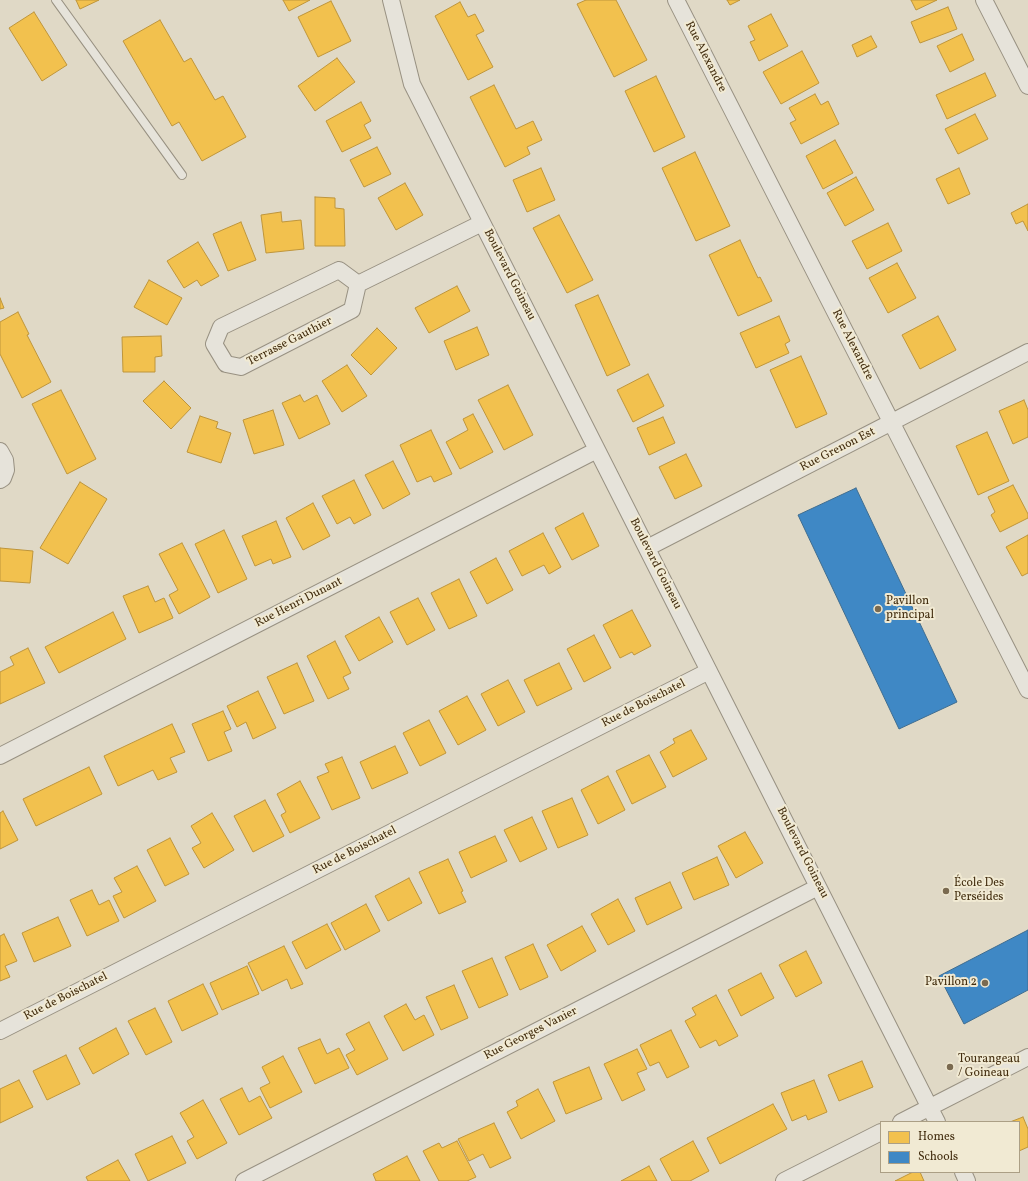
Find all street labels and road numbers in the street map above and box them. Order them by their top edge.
street label: Rue Alexandre [681,19,729,95]
street label: Boulevard Goineau [480,227,538,323]
street label: Rue Alexandre [828,307,876,383]
street label: Terrasse Gauthier [245,314,335,370]
street label: Rue Grenon Est [798,425,878,475]
street label: Boulevard Goineau [626,516,684,612]
street label: Rue Henri Dunant [253,575,345,631]
street label: Rue de Boischatel [600,677,688,731]
street label: Boulevard Goineau [773,805,831,901]
street label: Rue de Boischatel [311,824,399,878]
street label: Rue de Boischatel [22,970,110,1024]
street label: Rue Georges Vanier [482,1004,580,1064]

